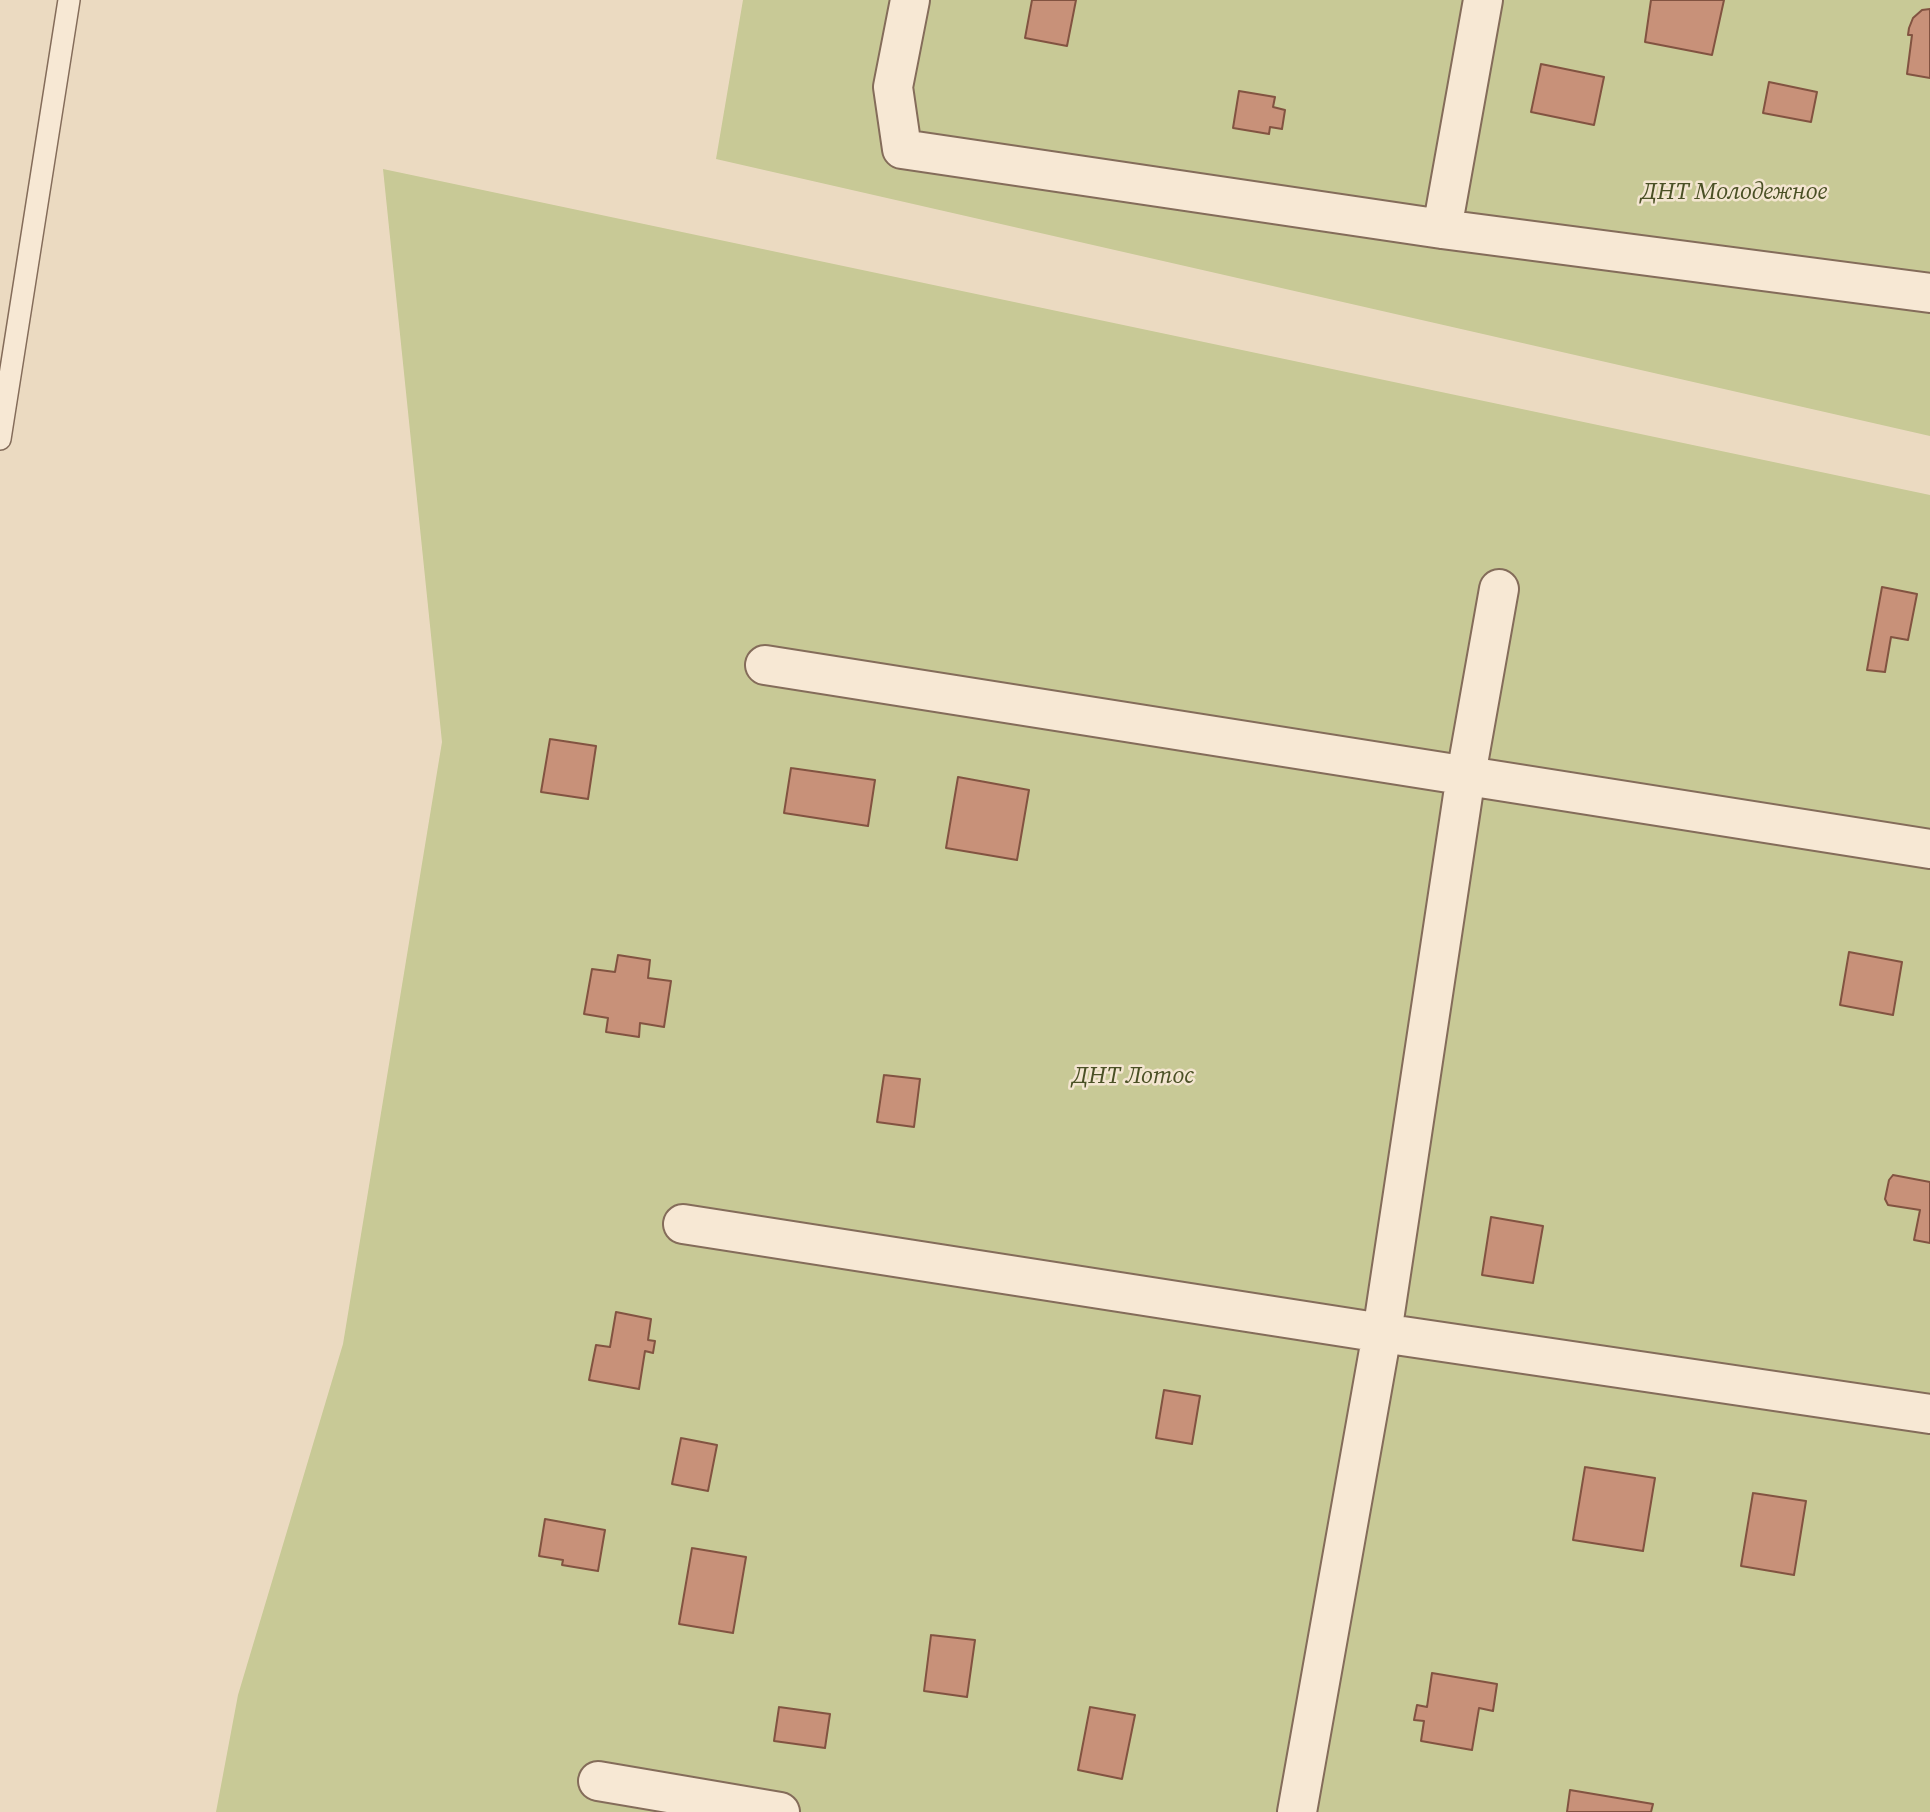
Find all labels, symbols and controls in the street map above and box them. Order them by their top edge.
park label: ДНТ Молодежное [1641,179,1827,207]
park label: ДНТ Лотос [1072,1063,1194,1091]

